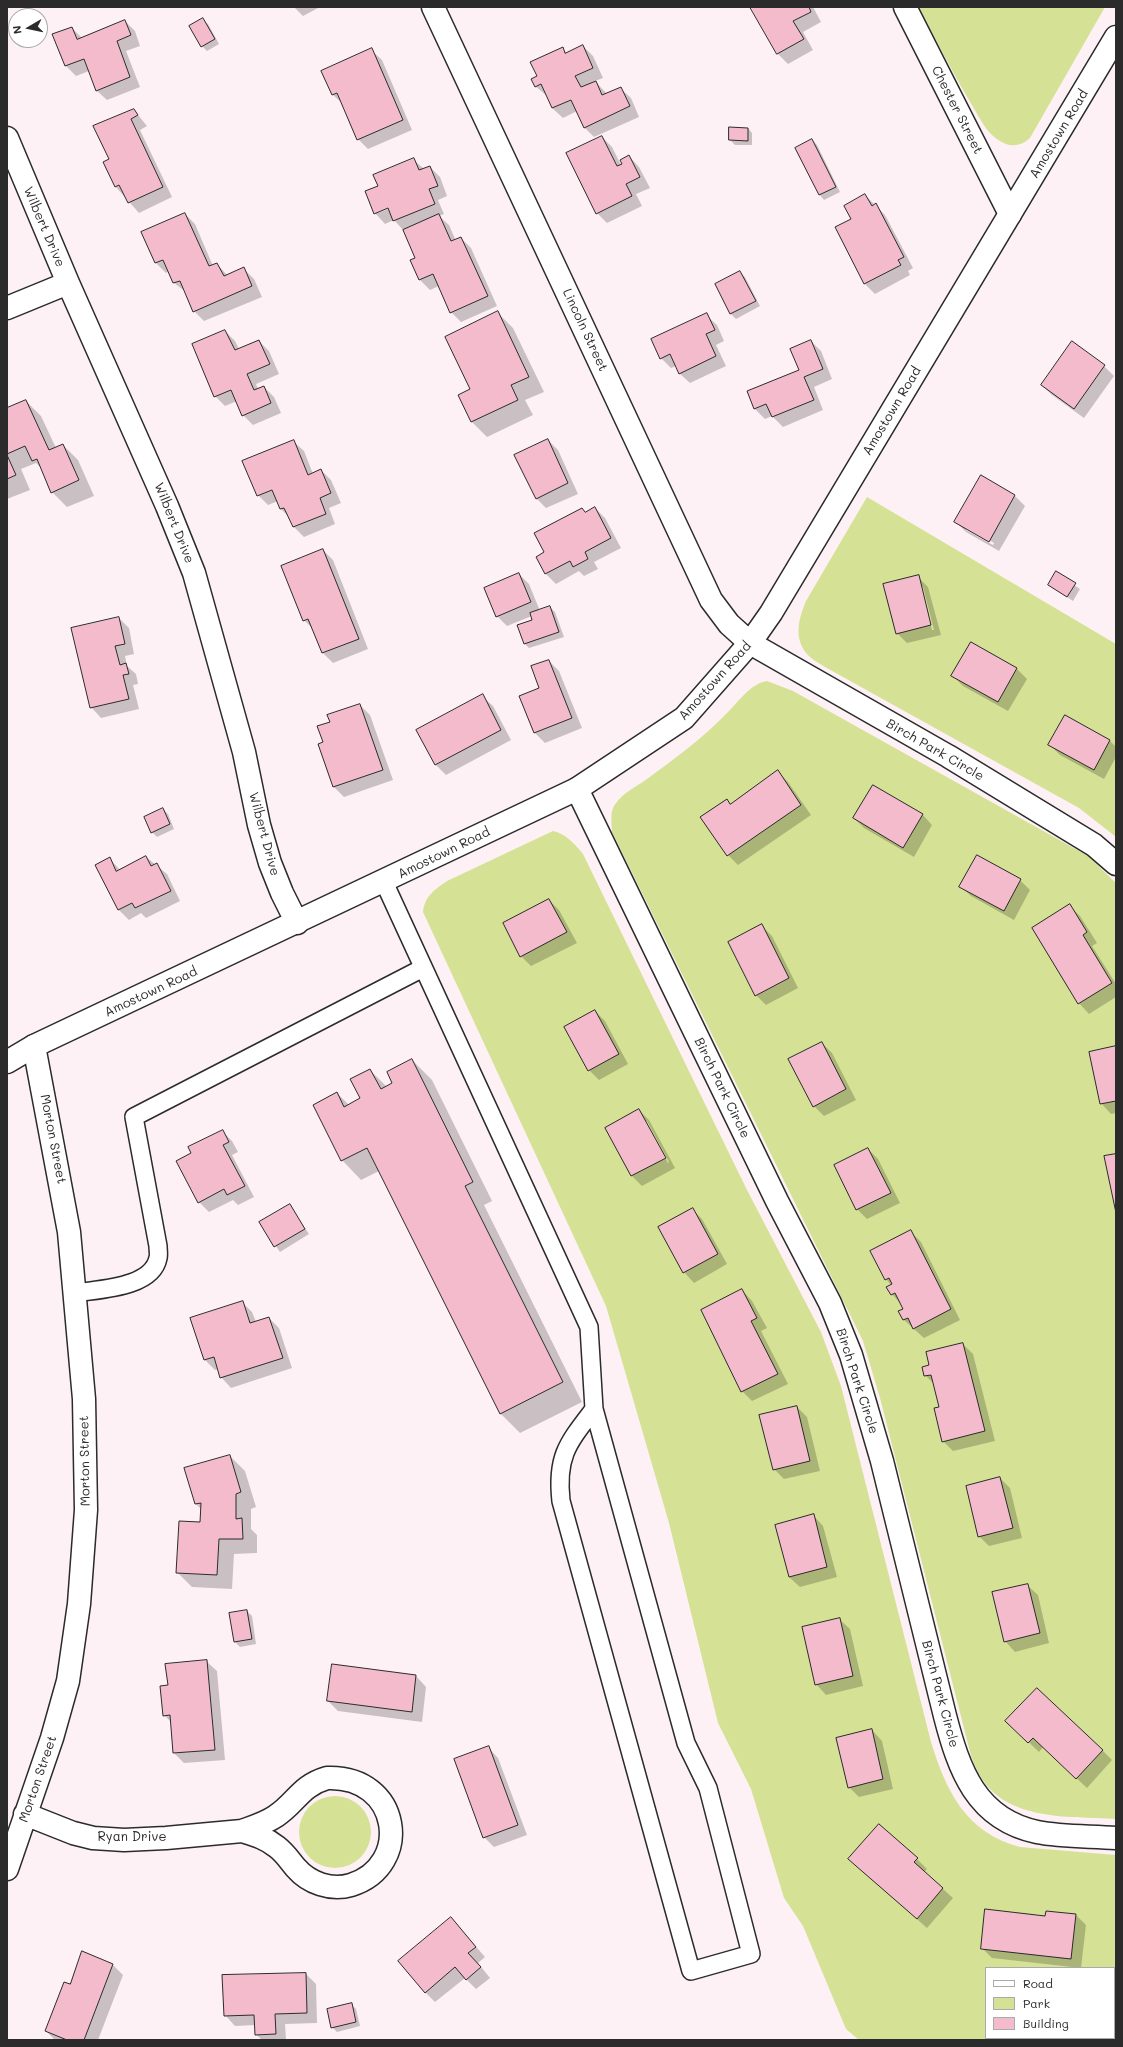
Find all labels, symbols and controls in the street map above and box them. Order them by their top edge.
north arrow [8,8,48,48]
text: N [9,25,25,35]
street label: Chester Street [928,63,986,157]
street label: Amostown Road [1026,87,1092,181]
street label: Wilbert Drive [20,184,68,270]
street label: Lincoln Street [559,286,611,374]
street label: Amostown Road [859,364,925,458]
street label: Wilbert Drive [151,480,197,566]
street label: Amostown Road [676,638,754,724]
street label: Birch Park Circle [883,716,987,784]
street label: Wilbert Drive [245,791,283,877]
street label: Amostown Road [395,824,493,882]
street label: Amostown Road [102,964,200,1020]
street label: Birch Park Circle [691,1035,753,1141]
street label: Morton Street [37,1093,69,1185]
street label: Birch Park Circle [833,1326,881,1436]
street label: Morton Street [76,1415,94,1507]
street label: Birch Park Circle [918,1639,962,1749]
street label: Morton Street [16,1734,60,1824]
street label: Ryan Drive [98,1829,166,1845]
legend [985,1967,1115,2039]
text: Road [1023,1975,1053,1991]
text: Park [1023,1995,1050,2011]
text: Building [1023,2015,1069,2031]

